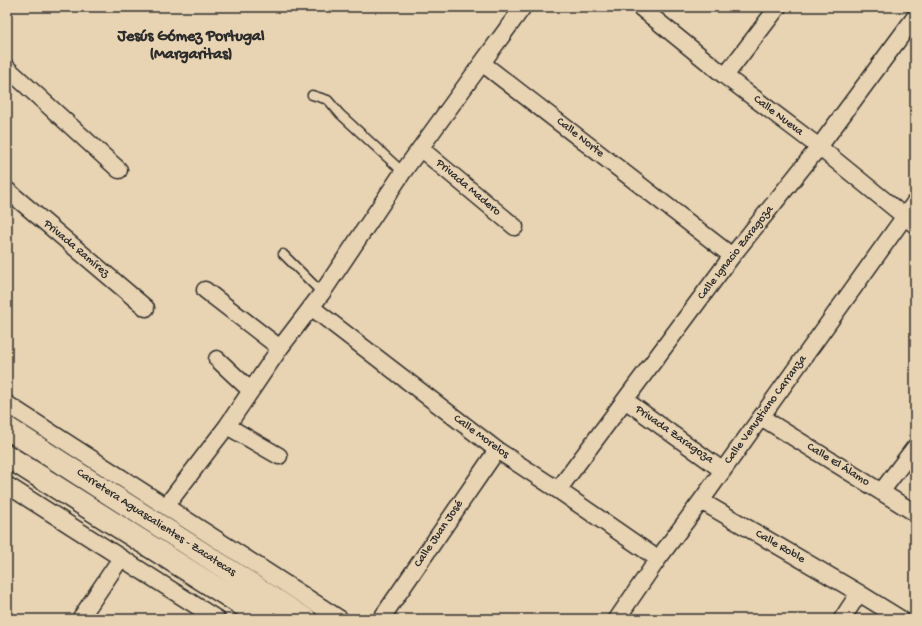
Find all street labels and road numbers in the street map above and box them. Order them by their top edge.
street label: Calle Nueva [750,93,806,140]
street label: Calle Norte [553,115,607,162]
street label: Privada Madero [432,156,503,219]
street label: Calle Ignacio Zaragoza [695,203,777,303]
street label: Privada Ramírez [39,217,112,281]
street label: Calle Venustiano Carranza [722,353,810,467]
street label: Privada Zaragoza [631,402,716,467]
street label: Calle Morelos [450,412,512,462]
street label: Calle El Álamo [804,440,872,490]
street label: Carretera Aguascalientes - Zacatecas [74,466,239,580]
street label: Calle Juan José [411,497,467,570]
street label: Calle Roble [753,527,808,567]

